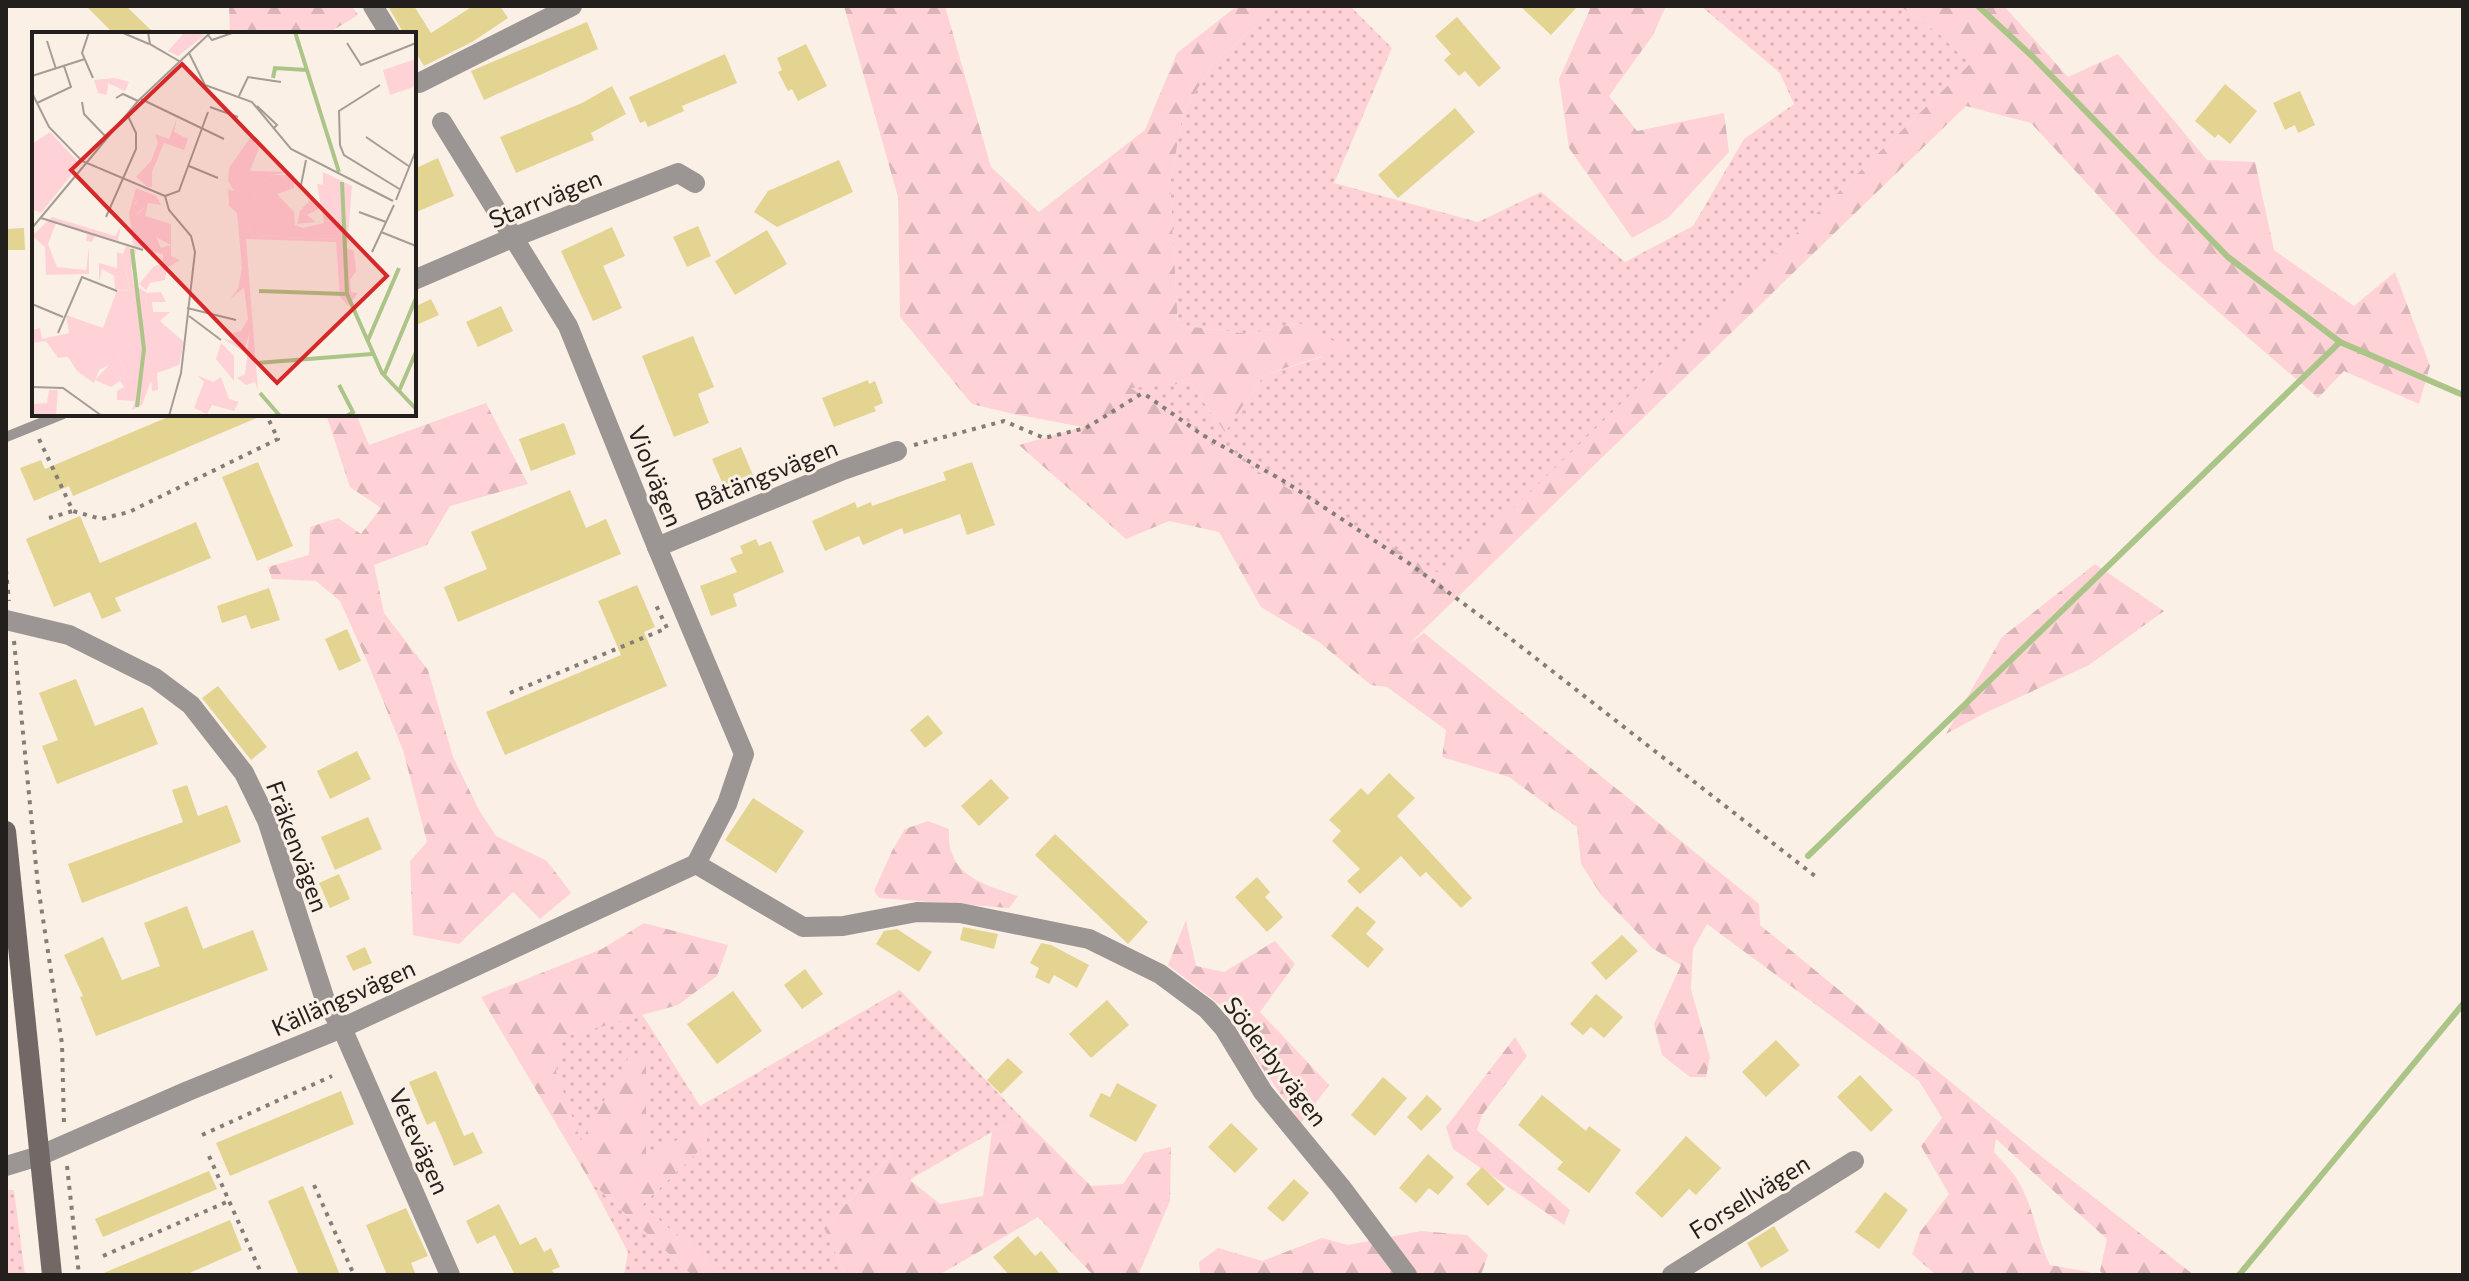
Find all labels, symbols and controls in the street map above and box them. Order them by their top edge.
inset map [32,32,416,416]
street label: Starrvägen [484,162,606,234]
street label: Violvägen [623,421,689,531]
street label: Båtängsvägen [690,432,842,516]
street label: Fräkenvägen [261,776,335,916]
street label: Källängsvägen [267,952,419,1042]
street label: Söderbyvägen [1218,991,1334,1131]
street label: Vetevägen [384,1083,456,1199]
street label: Forsellvägen [1684,1148,1814,1244]

